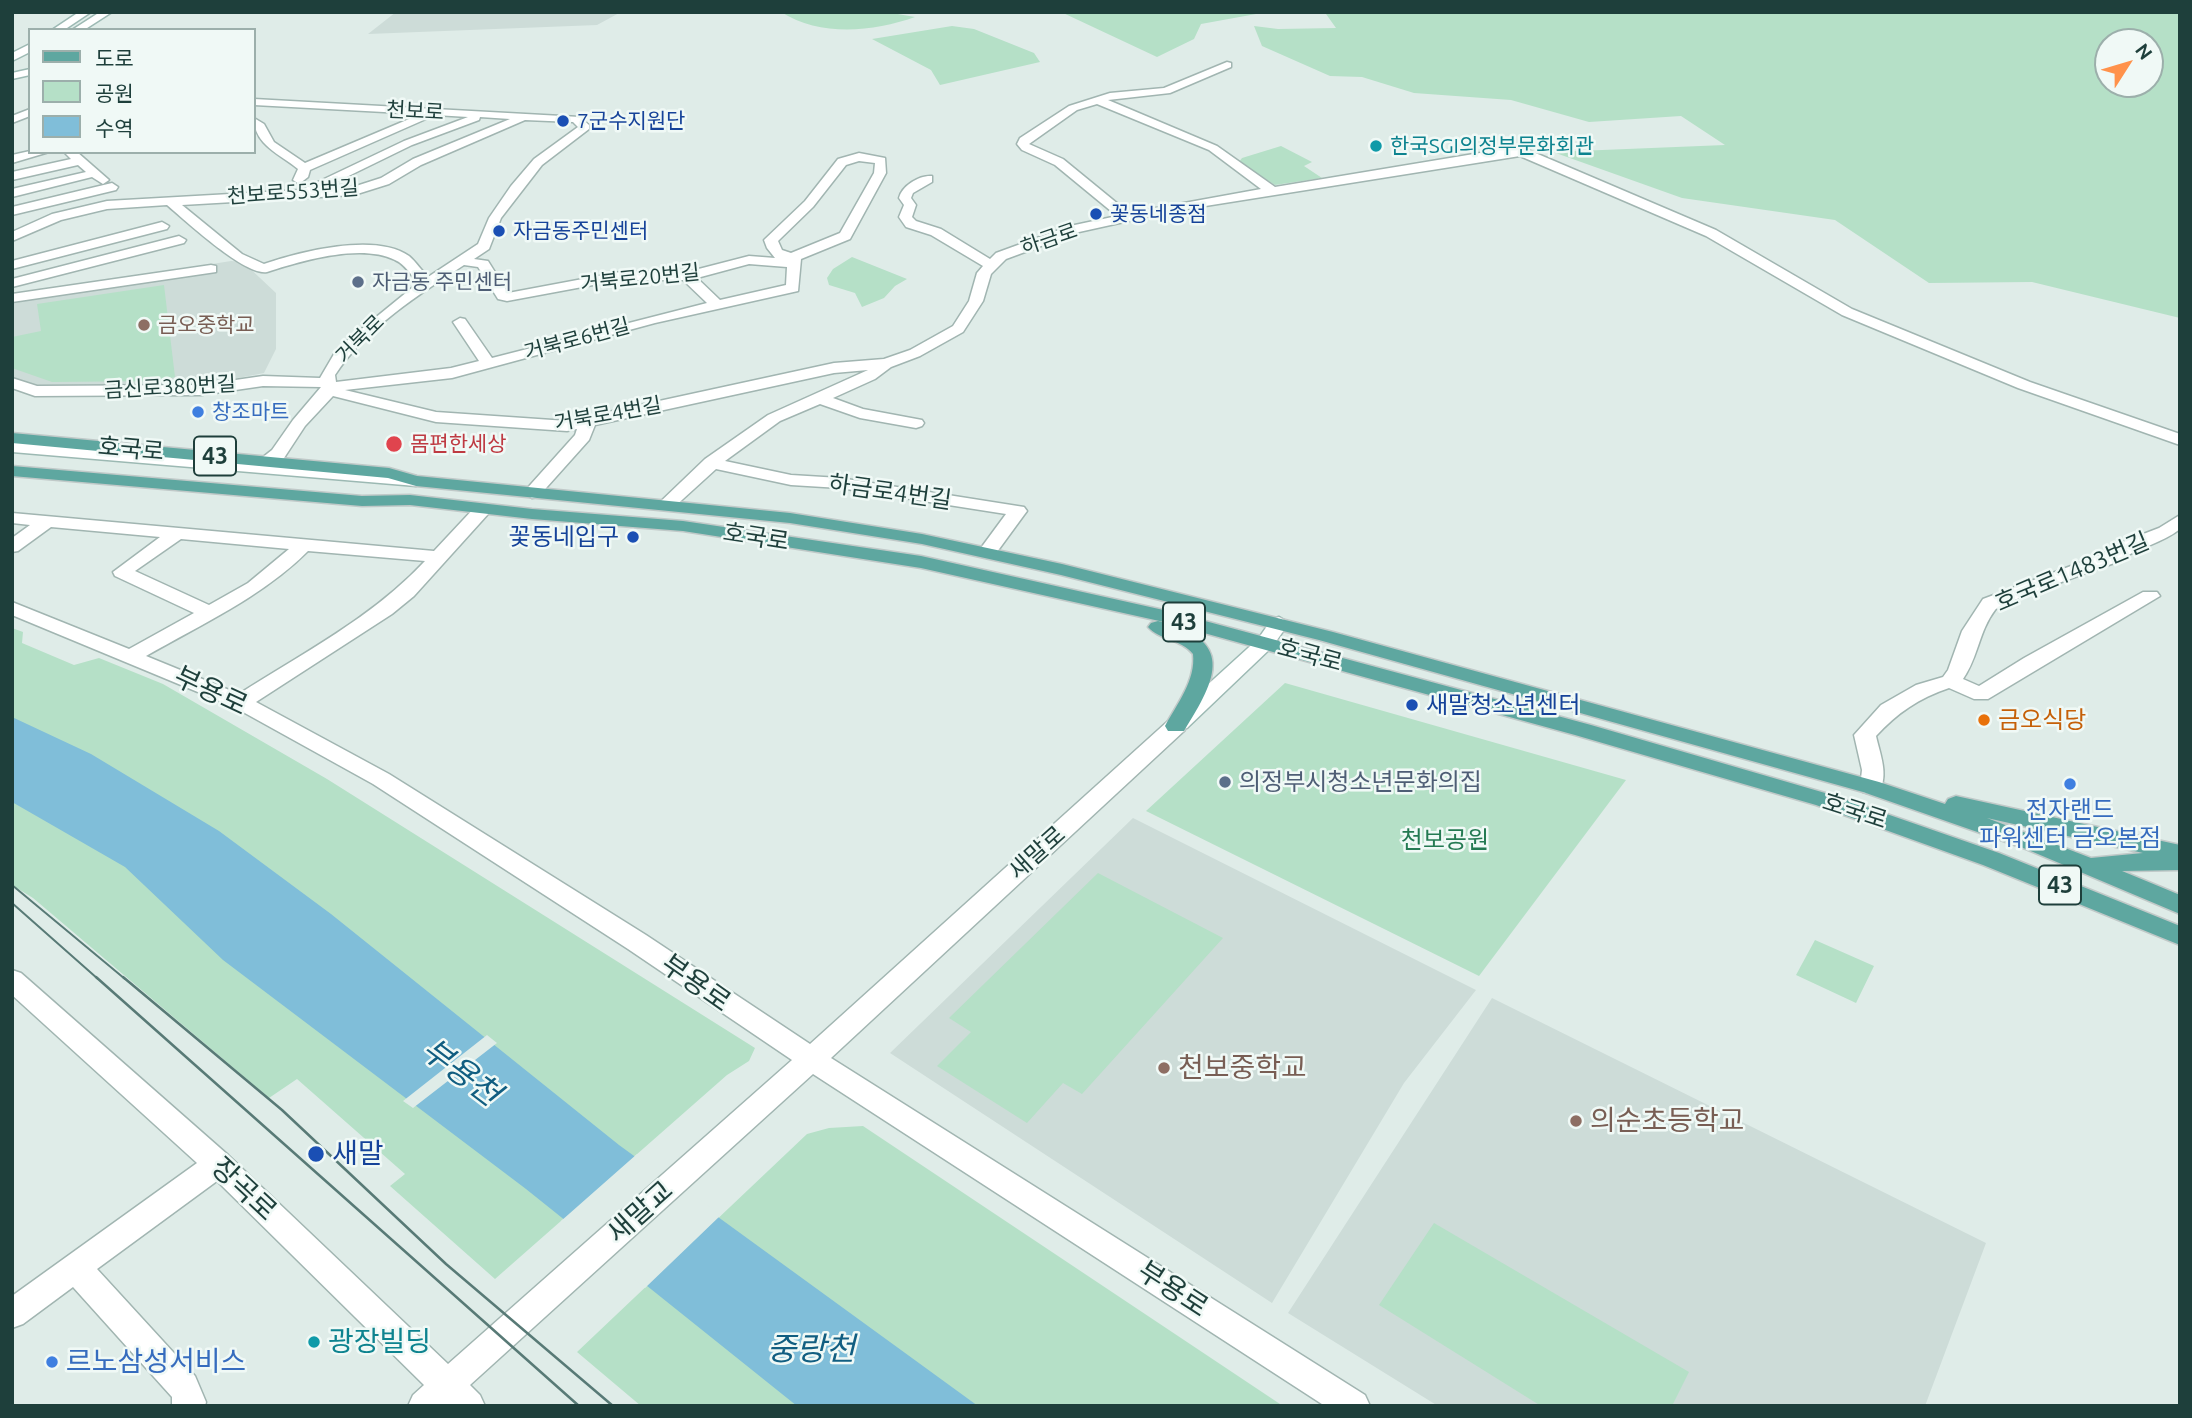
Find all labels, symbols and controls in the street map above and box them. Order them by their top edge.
legend [28,28,256,154]
north arrow [2094,28,2164,98]
text: N [2131,39,2157,64]
text: 도로 [95,46,134,70]
text: 공원 [95,81,134,105]
street label: 천보로 [385,97,445,125]
place label: 7군수지원단 [577,108,685,134]
marker: 7군수지원단 [555,113,571,129]
text: 수역 [95,116,134,140]
place label: 한국SGI의정부문화회관 [1390,133,1594,159]
marker: 한국SGI의정부문화회관 [1368,138,1384,154]
street label: 천보로553번길 [226,175,360,209]
place label: 꽃동네종점 [1110,201,1207,227]
marker: 꽃동네종점 [1088,206,1104,222]
place label: 자금동주민센터 [513,218,648,244]
street label: 하금로 [1017,218,1081,260]
marker: 자금동주민센터 [491,223,507,239]
street label: 거북로20번길 [579,259,701,297]
place label: 자금동 주민센터 [372,269,512,295]
marker: 자금동 주민센터 [350,274,366,290]
street label: 거북로 [331,310,389,368]
place label: 금오중학교 [158,312,255,338]
street label: 거북로6번길 [521,313,633,365]
marker: 금오중학교 [136,317,152,333]
street label: 금신로380번길 [103,371,237,403]
street label: 거북로4번길 [552,392,664,436]
place label: 창조마트 [212,399,289,425]
marker: 창조마트 [190,404,206,420]
place label: 몸편한세상 [410,431,507,457]
street label: 호국로 [97,432,165,466]
marker: 몸편한세상 [384,434,404,454]
road number: 43 [194,436,236,476]
street label: 하금로4번길 [827,469,953,515]
street label: 호국로 [721,518,791,556]
place label: 꽃동네입구 [509,523,619,551]
street label: 호국로1483번길 [1991,527,2153,617]
marker: 꽃동네입구 [625,529,641,545]
road number: 43 [1163,602,1205,642]
street label: 호국로 [1274,633,1346,677]
street label: 부용로 [169,659,253,723]
place label: 새말청소년센터 [1426,691,1581,719]
marker: 새말청소년센터 [1404,697,1420,713]
place label: 금오식당 [1998,706,2086,734]
marker: 금오식당 [1976,712,1992,728]
place label: 의정부시청소년문화의집 [1239,768,1482,796]
marker: 의정부시청소년문화의집 [1217,774,1233,790]
marker: 전자랜드 파워센터 금오본점 [2062,776,2078,792]
street label: 호국로 [1819,787,1891,835]
place label: 전자랜드 파워센터 금오본점 [1979,796,2161,852]
street label: 새말로 [1003,820,1071,886]
park label: 천보공원 [1401,826,1489,854]
road number: 43 [2039,866,2081,904]
street label: 부용로 [655,947,737,1019]
water label: 부용천 [414,1030,508,1114]
place label: 천보중학교 [1178,1051,1307,1085]
marker: 천보중학교 [1156,1060,1172,1076]
place label: 의순초등학교 [1590,1104,1745,1138]
marker: 의순초등학교 [1568,1113,1584,1129]
place label: 새말 [332,1137,384,1171]
marker: 새말 [306,1144,326,1164]
street label: 장곡로 [204,1150,284,1228]
street label: 새말교 [600,1174,680,1250]
street label: 부용로 [1131,1254,1215,1324]
place label: 광장빌딩 [328,1325,431,1359]
water label: 중랑천 [767,1330,855,1368]
marker: 광장빌딩 [306,1334,322,1350]
place label: 르노삼성서비스 [66,1345,246,1379]
marker: 르노삼성서비스 [44,1354,60,1370]

